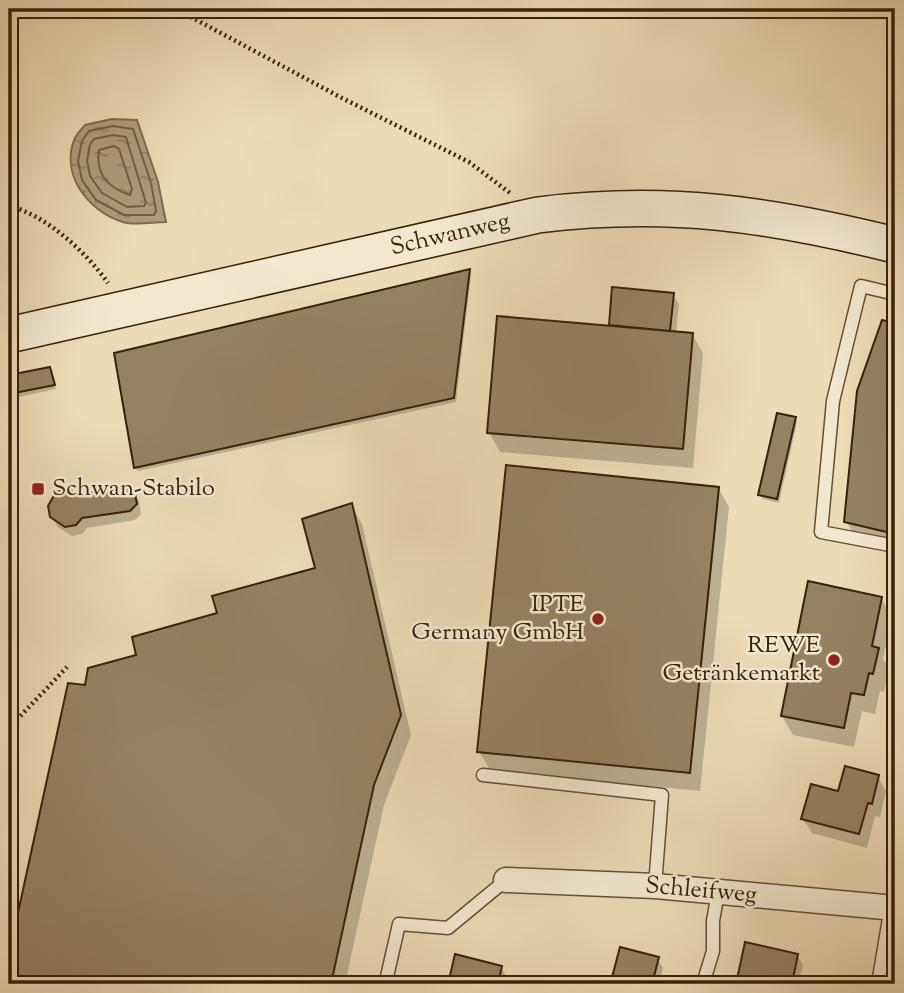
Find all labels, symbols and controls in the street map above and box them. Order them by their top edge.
street label: Schwanweg [387,205,513,265]
place label: Schwan-Stabilo [52,472,215,506]
marker: Schwan-Stabilo [30,481,46,497]
place label: IPTE Germany GmbH [411,588,584,650]
marker: IPTE Germany GmbH [590,611,606,627]
place label: REWE Getränkemarkt [663,629,820,691]
marker: REWE Getränkemarkt [826,652,842,668]
street label: Schleifweg [644,869,759,913]

